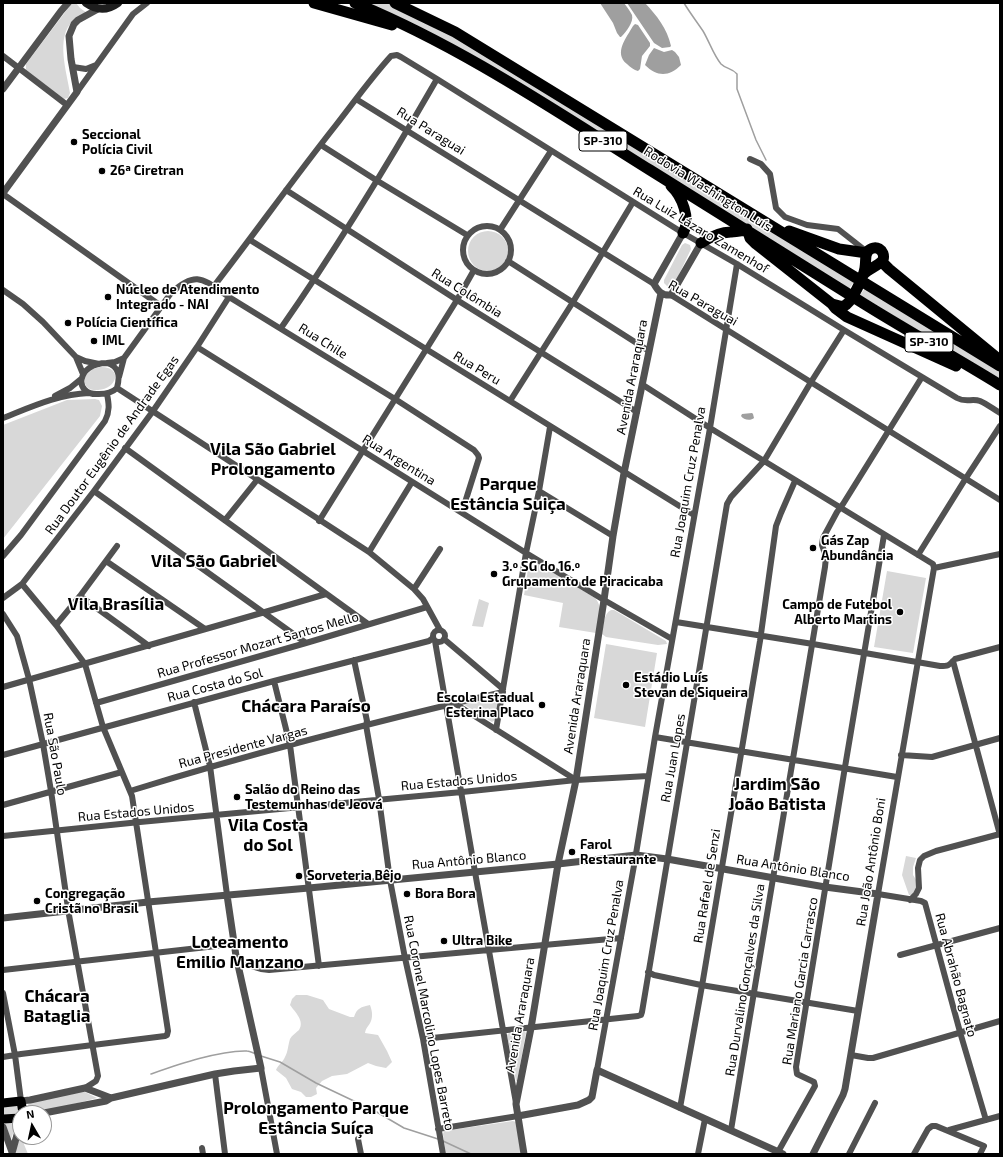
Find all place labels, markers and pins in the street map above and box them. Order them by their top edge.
place label: Seccional Polícia Civil [82,127,152,158]
marker: Seccional Polícia Civil [69,137,79,147]
place label: 26ª Ciretran [110,163,184,179]
marker: 26ª Ciretran [97,166,107,176]
place label: Núcleo de Atendimento Integrado - NAI [116,282,259,313]
marker: Núcleo de Atendimento Integrado - NAI [103,292,113,302]
place label: Polícia Científica [76,315,178,331]
marker: Polícia Científica [63,318,73,328]
place label: IML [102,333,125,349]
marker: IML [89,336,99,346]
place label: Gás Zap Abundância [821,533,893,564]
marker: Gás Zap Abundância [808,543,818,553]
place label: 3.º SG do 16.º Grupamento de Piracicaba [502,559,663,590]
marker: 3.º SG do 16.º Grupamento de Piracicaba [489,569,499,579]
place label: Campo de Futebol Alberto Martins [782,597,892,628]
marker: Campo de Futebol Alberto Martins [895,607,905,617]
place label: Estádio Luís Stevan de Siqueira [634,670,748,701]
marker: Estádio Luís Stevan de Siqueira [621,680,631,690]
place label: Escola Estadual Esterina Placo [437,690,534,721]
marker: Escola Estadual Esterina Placo [537,700,547,710]
place label: Salão do Reino das Testemunhas de Jeová [245,782,383,813]
marker: Salão do Reino das Testemunhas de Jeová [232,792,242,802]
place label: Farol Restaurante [580,837,656,868]
marker: Farol Restaurante [567,847,577,857]
place label: Sorveteria Bêjo [307,868,401,884]
marker: Sorveteria Bêjo [294,871,304,881]
place label: Congregação Cristã no Brasil [45,886,139,917]
place label: Bora Bora [415,886,476,902]
marker: Bora Bora [402,889,412,899]
marker: Congregação Cristã no Brasil [32,896,42,906]
place label: Ultra Bike [452,933,512,949]
marker: Ultra Bike [439,936,449,946]

